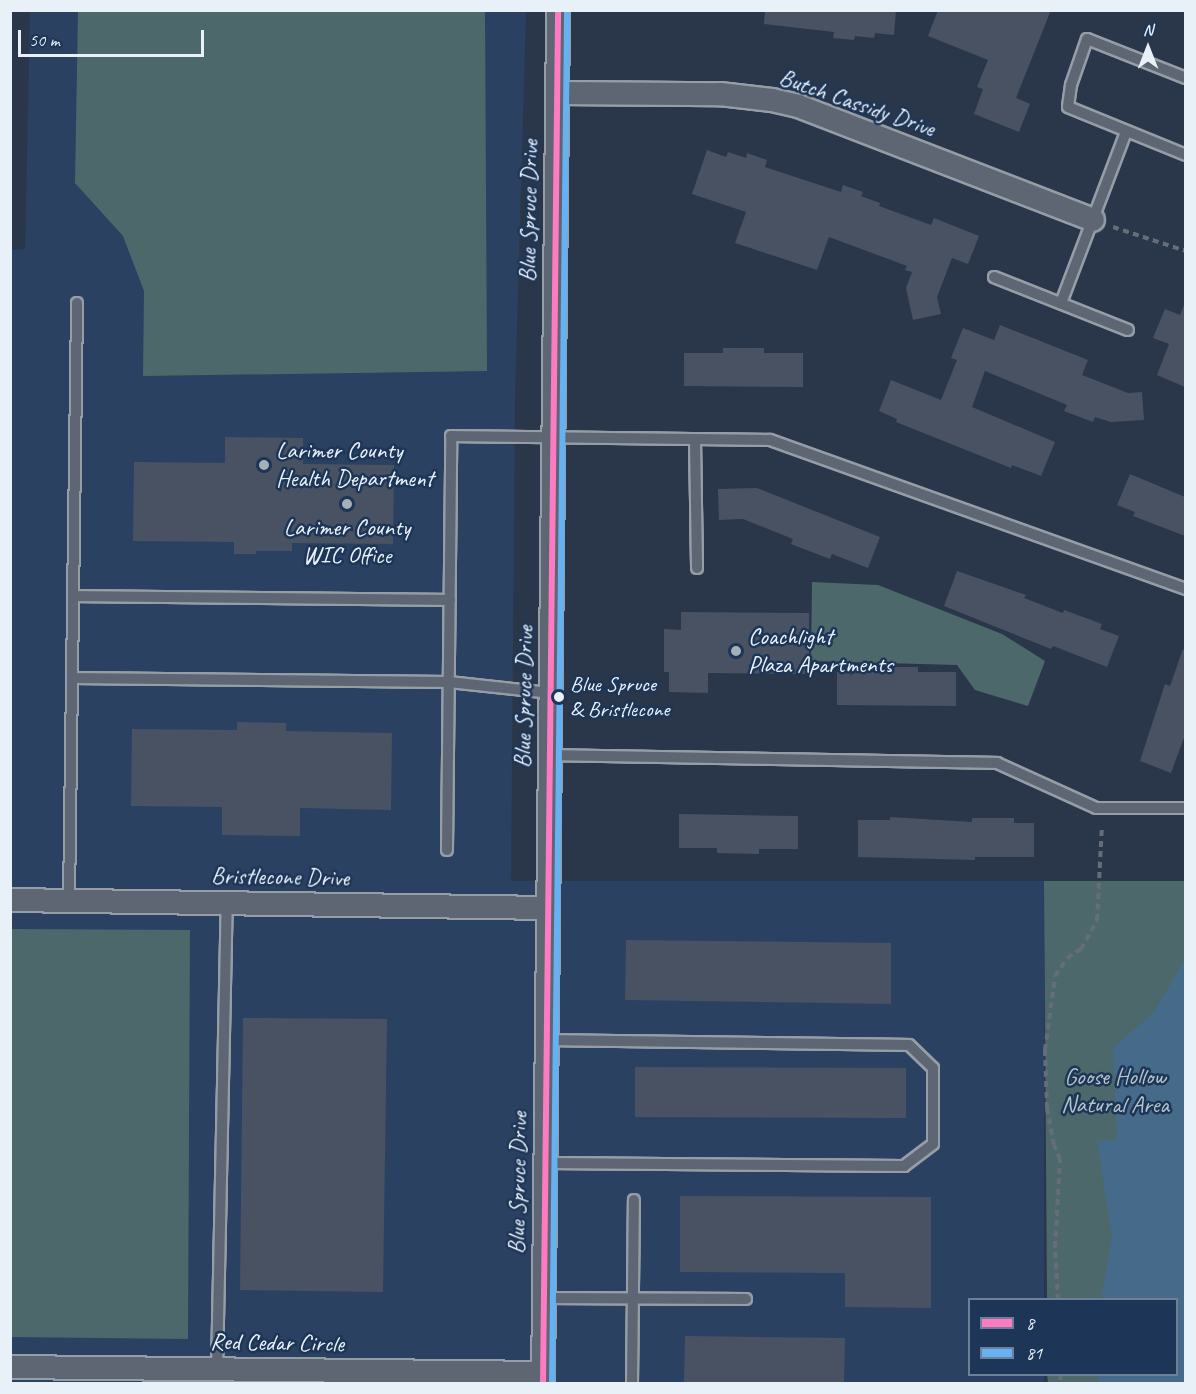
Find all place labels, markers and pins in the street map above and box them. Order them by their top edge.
place label: Larimer County Health Department [276,437,433,493]
marker: Larimer County Health Department [257,458,271,472]
marker: Larimer County WIC Office [340,497,354,511]
place label: Larimer County WIC Office [284,514,410,570]
place label: Coachlight Plaza Apartments [748,623,893,679]
marker: Coachlight Plaza Apartments [729,644,743,658]
place label: Blue Spruce & Bristlecone [570,671,670,722]
marker: Blue Spruce & Bristlecone [553,691,565,703]

